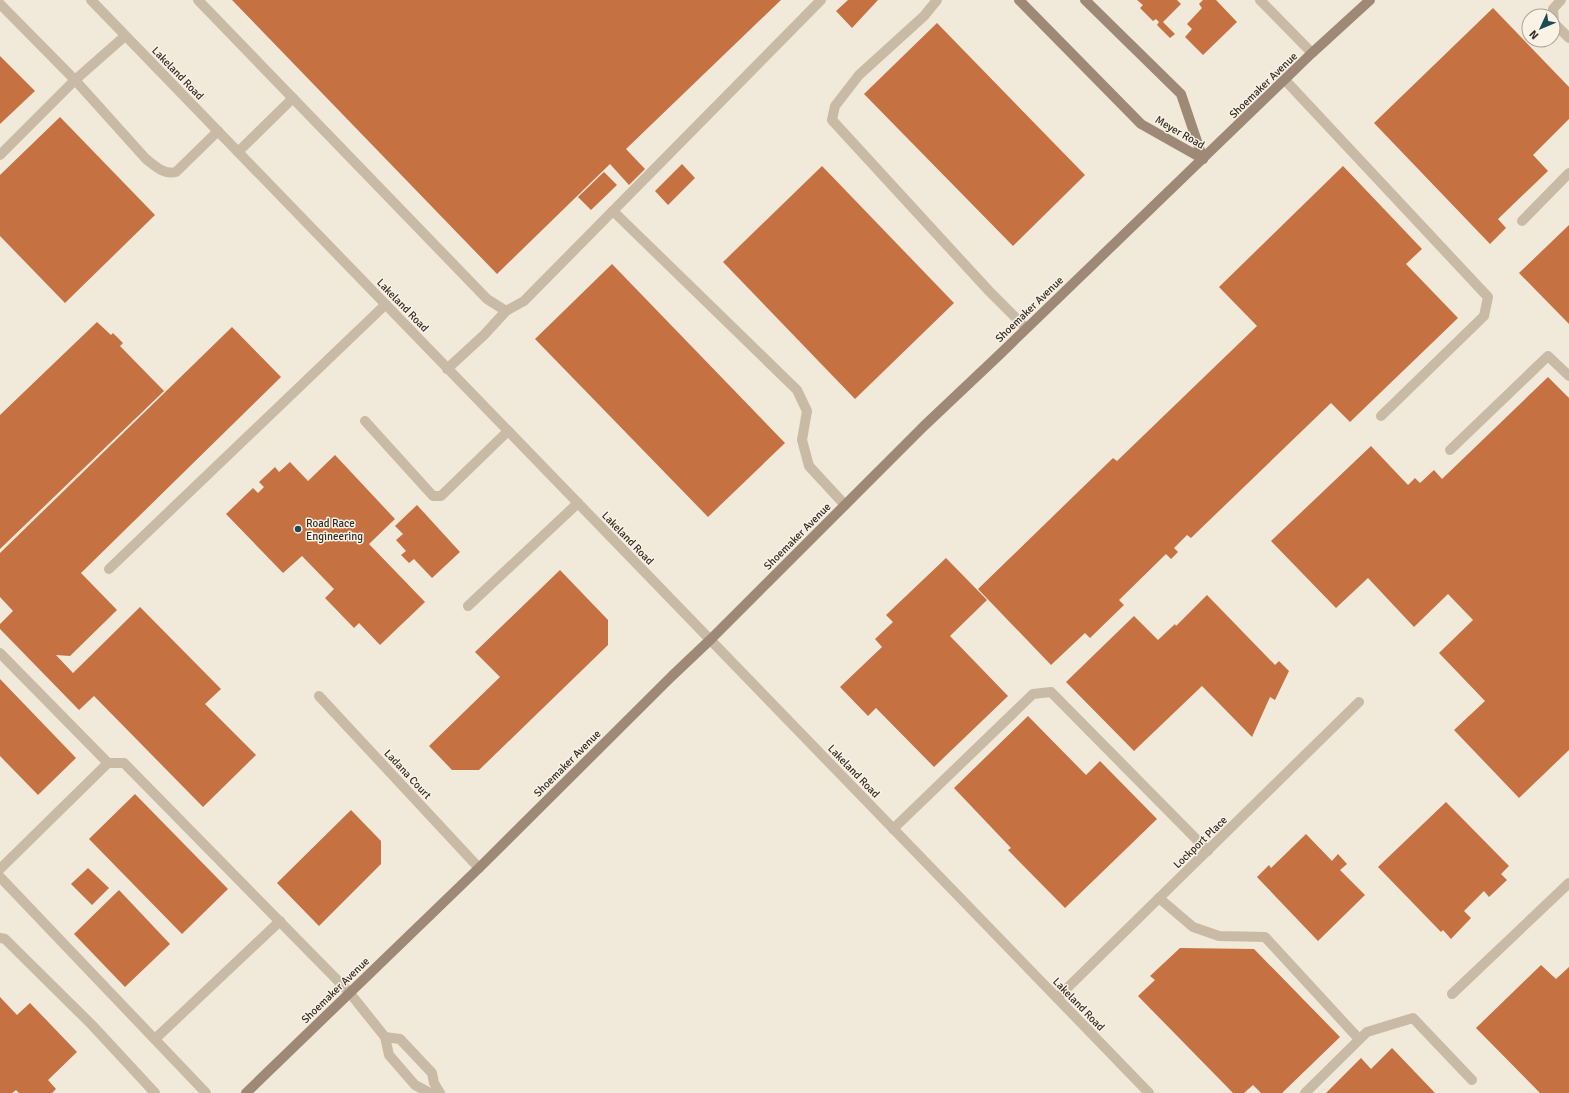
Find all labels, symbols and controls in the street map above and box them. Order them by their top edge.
north arrow [1521,8,1561,48]
text: N [1527,27,1542,42]
street label: Lakeland Road [149,44,206,103]
street label: Shoemaker Avenue [1227,50,1300,121]
street label: Meyer Road [1153,113,1207,152]
street label: Shoemaker Avenue [993,274,1066,345]
street label: Lakeland Road [374,276,431,335]
street label: Shoemaker Avenue [761,500,834,573]
street label: Lakeland Road [599,509,656,568]
place label: Road Race Engineering [306,517,363,543]
marker: Road Race Engineering [293,524,303,534]
street label: Shoemaker Avenue [531,727,604,800]
street label: Lakeland Road [825,742,882,801]
street label: Ladana Court [381,747,434,802]
street label: Lockport Place [1171,813,1230,871]
street label: Shoemaker Avenue [299,955,372,1026]
street label: Lakeland Road [1050,975,1107,1034]

